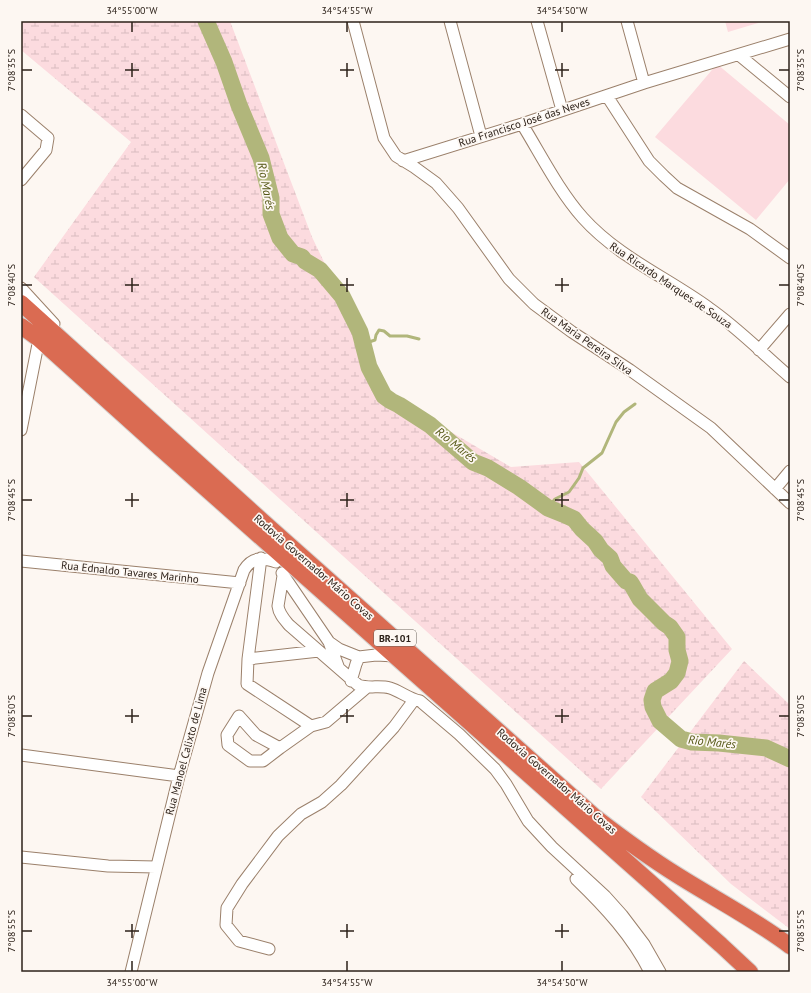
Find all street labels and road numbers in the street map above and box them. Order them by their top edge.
street label: Rua Francisco José das Neves [457,94,592,150]
street label: Rua Ricardo Marques de Souza [607,239,735,331]
street label: Rua Maria Pereira Silva [539,304,635,378]
street label: Rodovia Governador Mário Covas [251,511,377,623]
street label: Rua Ednaldo Tavares Marinho [60,558,200,586]
road number: BR-101 [374,630,416,646]
street label: Rua Manoel Calixto de Lima [162,686,210,816]
street label: Rodovia Governador Mário Covas [494,725,620,837]

